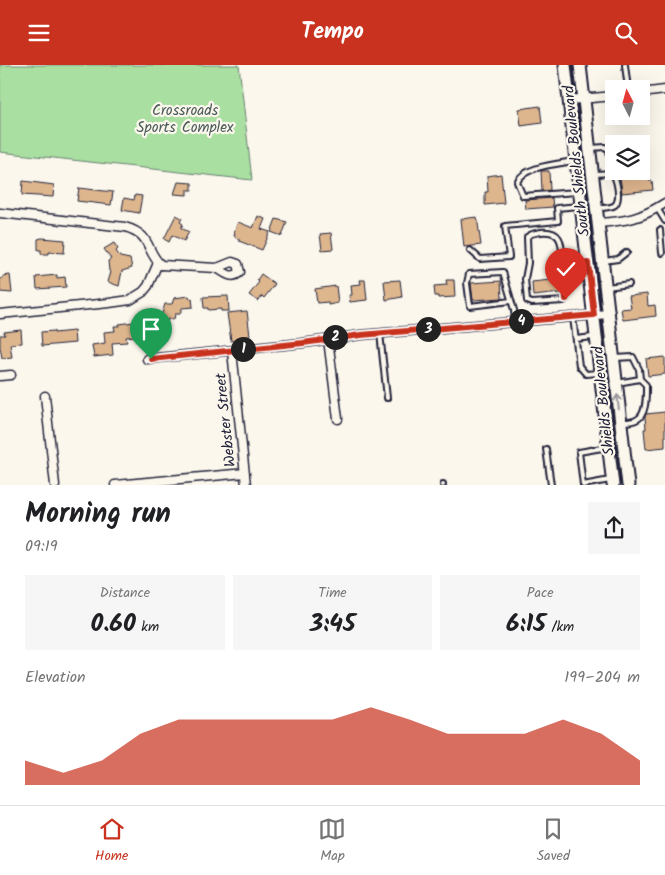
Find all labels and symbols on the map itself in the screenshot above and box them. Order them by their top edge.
north arrow [605,80,650,125]
street label: South Shields Boulevard [557,84,597,238]
park label: Crossroads Sports Complex [137,99,234,140]
pin [545,248,587,299]
pin [130,308,172,359]
pin: 4 [508,309,534,333]
pin: 3 [416,317,440,341]
pin: 2 [322,325,348,349]
pin: 1 [230,337,256,361]
street label: Shields Boulevard [586,345,622,457]
street label: Webster Street [209,372,243,468]
one-way arrow [613,394,623,410]

